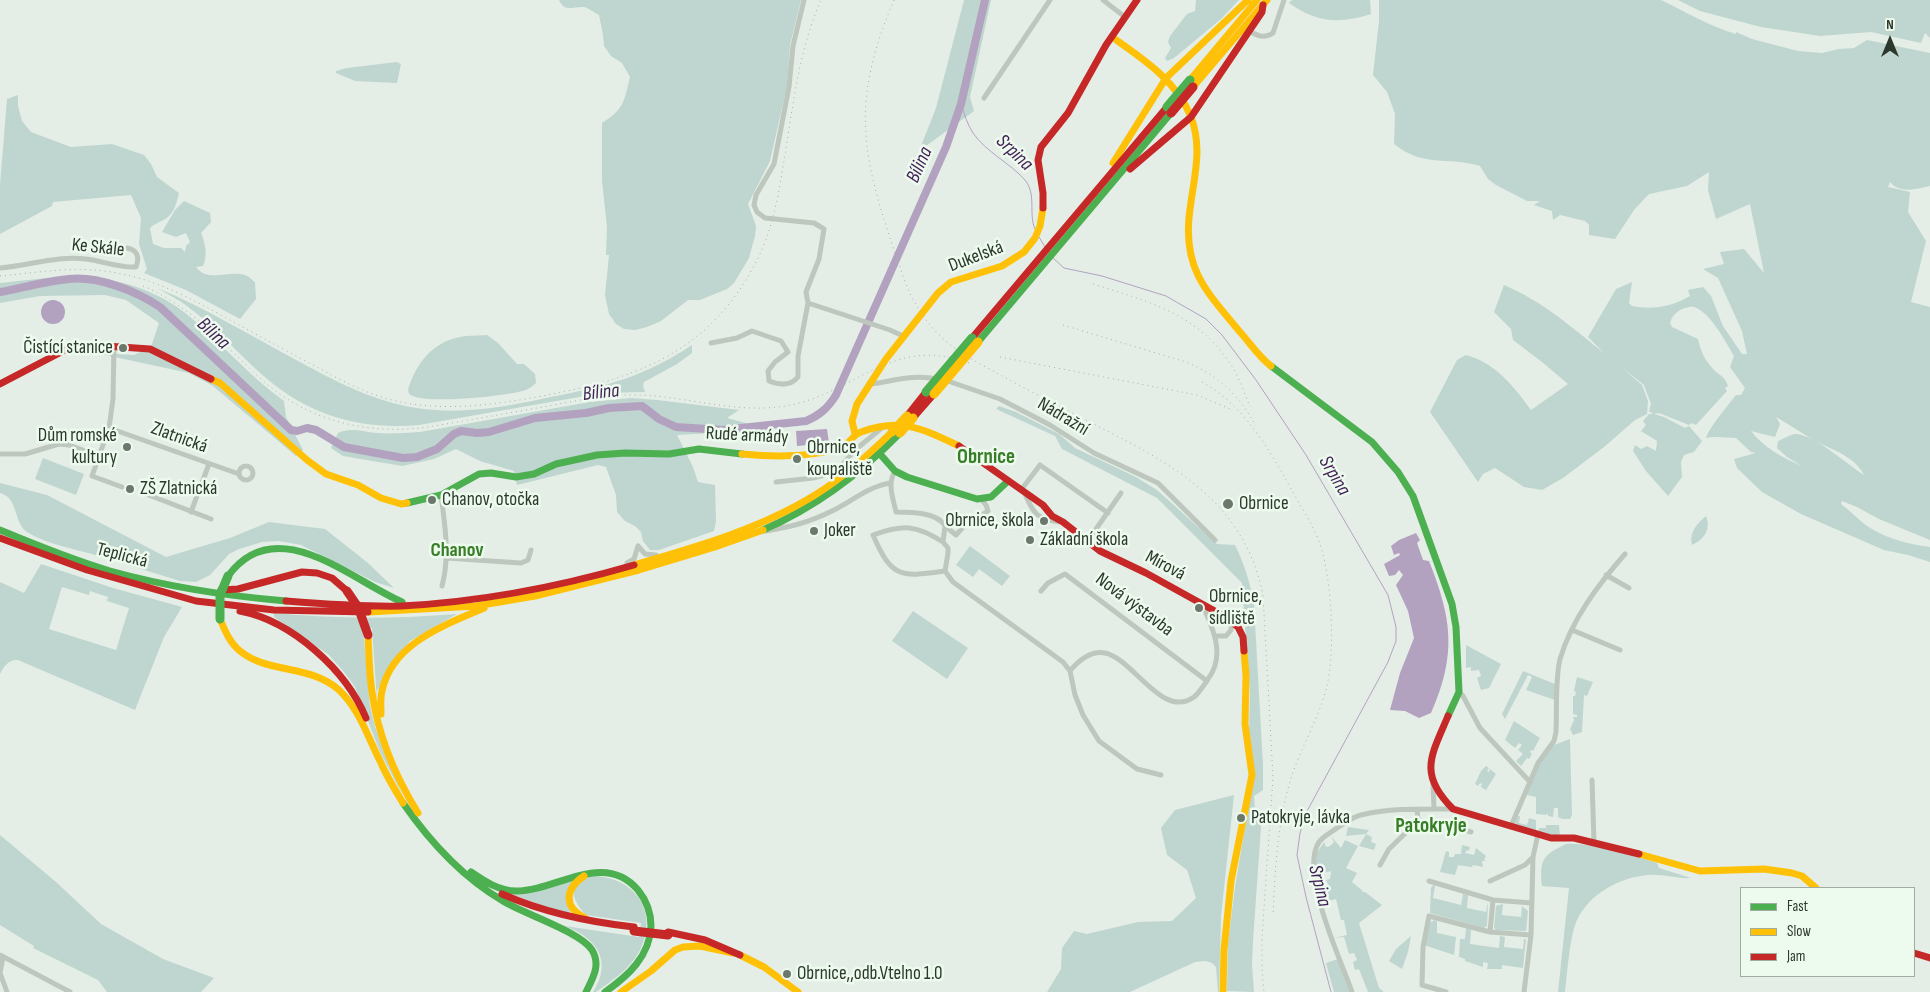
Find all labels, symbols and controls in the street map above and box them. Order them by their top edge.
north arrow [1865,15,1915,65]
text: N [1886,16,1894,33]
water label: Srpina [990,130,1038,176]
water label: Bílina [902,143,938,187]
street label: Ke Skále [71,234,125,262]
street label: Dukelská [945,236,1007,278]
water label: Bílina [191,313,235,355]
place label: Čistící stanice [23,337,113,359]
marker: Čistící stanice [117,342,129,354]
water label: Bílina [582,379,620,407]
street label: Nádražní [1033,393,1093,441]
street label: Zlatnická [148,417,210,459]
street label: Rudé armády [705,422,789,450]
place label: Dům romské kultury [38,425,117,469]
place label: Obrnice, koupaliště [807,437,873,481]
marker: Dům romské kultury [121,441,133,453]
district label: Obrnice [957,445,1015,471]
water label: Srpina [1313,452,1355,500]
marker: Obrnice, koupaliště [791,453,803,465]
place label: ZŠ Zlatnická [140,478,217,500]
marker: ZŠ Zlatnická [124,483,136,495]
place label: Chanov, otočka [442,489,539,511]
place label: Obrnice [1239,493,1289,515]
marker: Chanov, otočka [426,494,438,506]
marker: Obrnice [1221,497,1235,511]
place label: Obrnice, škola [945,510,1034,532]
marker: Obrnice, škola [1038,515,1050,527]
place label: Joker [824,520,856,542]
marker: Joker [808,525,820,537]
place label: Základní škola [1040,529,1128,551]
marker: Základní škola [1024,534,1036,546]
street label: Teplická [94,538,150,574]
district label: Chanov [430,539,484,563]
street label: Mírová [1141,546,1189,586]
street label: Nová výstavba [1091,568,1177,642]
place label: Obrnice, sídliště [1209,586,1262,630]
marker: Obrnice, sídliště [1193,602,1205,614]
place label: Patokryje, lávka [1251,807,1350,829]
marker: Patokryje, lávka [1235,812,1247,824]
district label: Patokryje [1395,814,1467,840]
water label: Srpina [1302,863,1336,909]
legend [1740,887,1915,977]
text: Fast [1787,897,1808,916]
text: Slow [1787,922,1811,941]
text: Jam [1787,947,1805,966]
place label: Obrnice,,odb.Vtelno 1.0 [797,963,942,985]
marker: Obrnice,,odb.Vtelno 1.0 [781,968,793,980]

